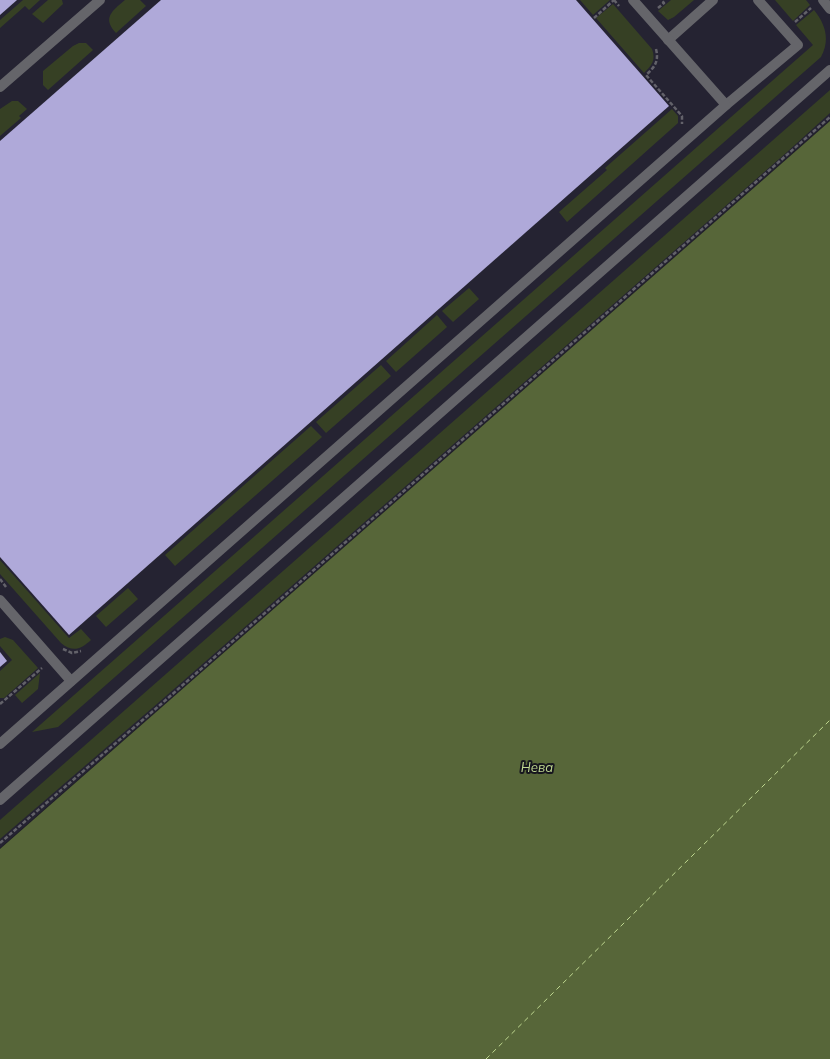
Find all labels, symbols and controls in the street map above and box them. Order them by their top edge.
water label: Нева [521,759,553,775]

